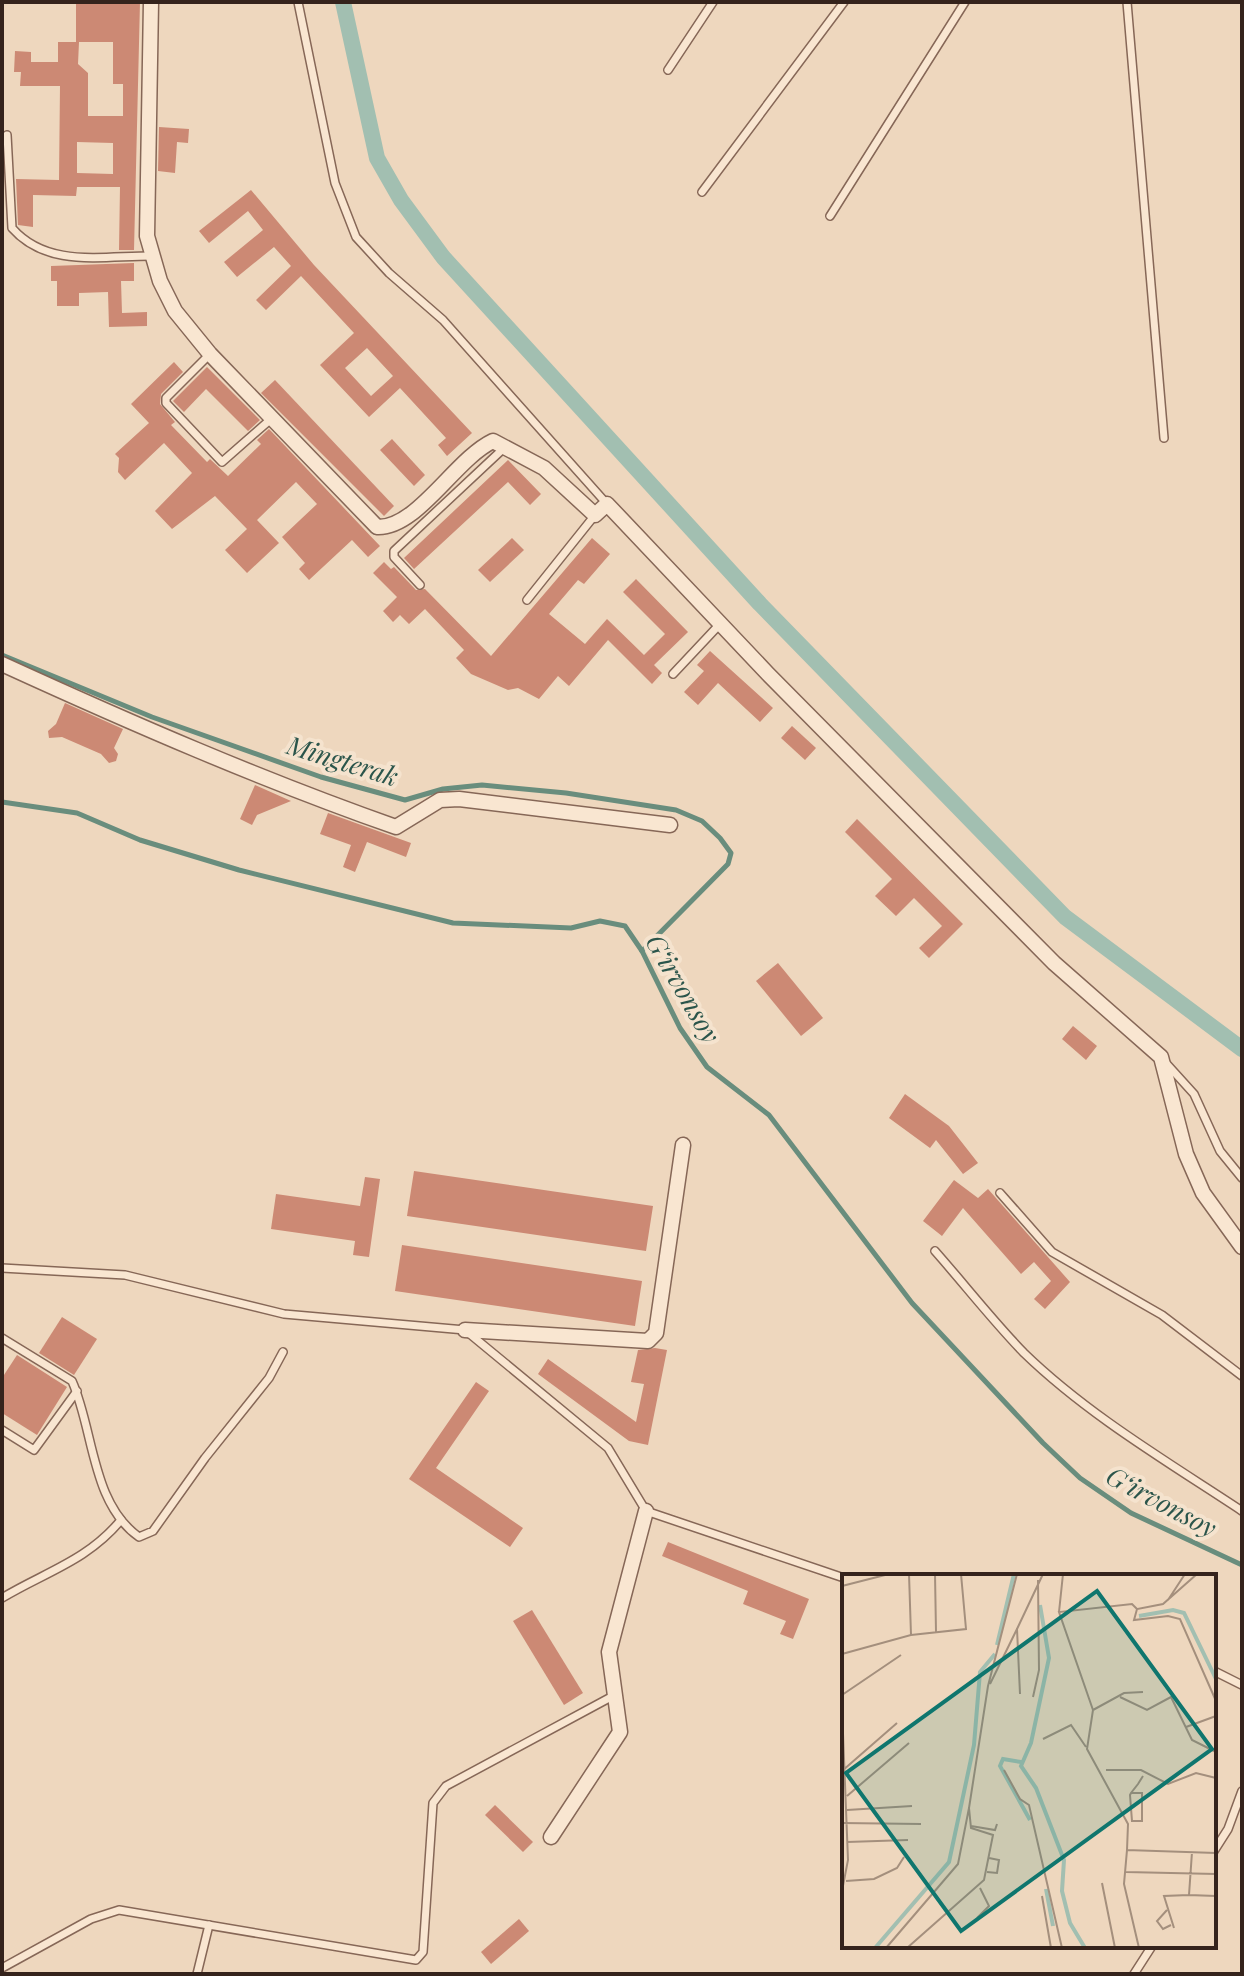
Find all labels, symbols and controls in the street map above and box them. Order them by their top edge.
water label: Mingterak [282,726,403,793]
water label: G‘irvonsoy [639,927,729,1049]
water label: G‘irvonsoy [1101,1457,1223,1545]
inset map [842,1574,1216,1948]

